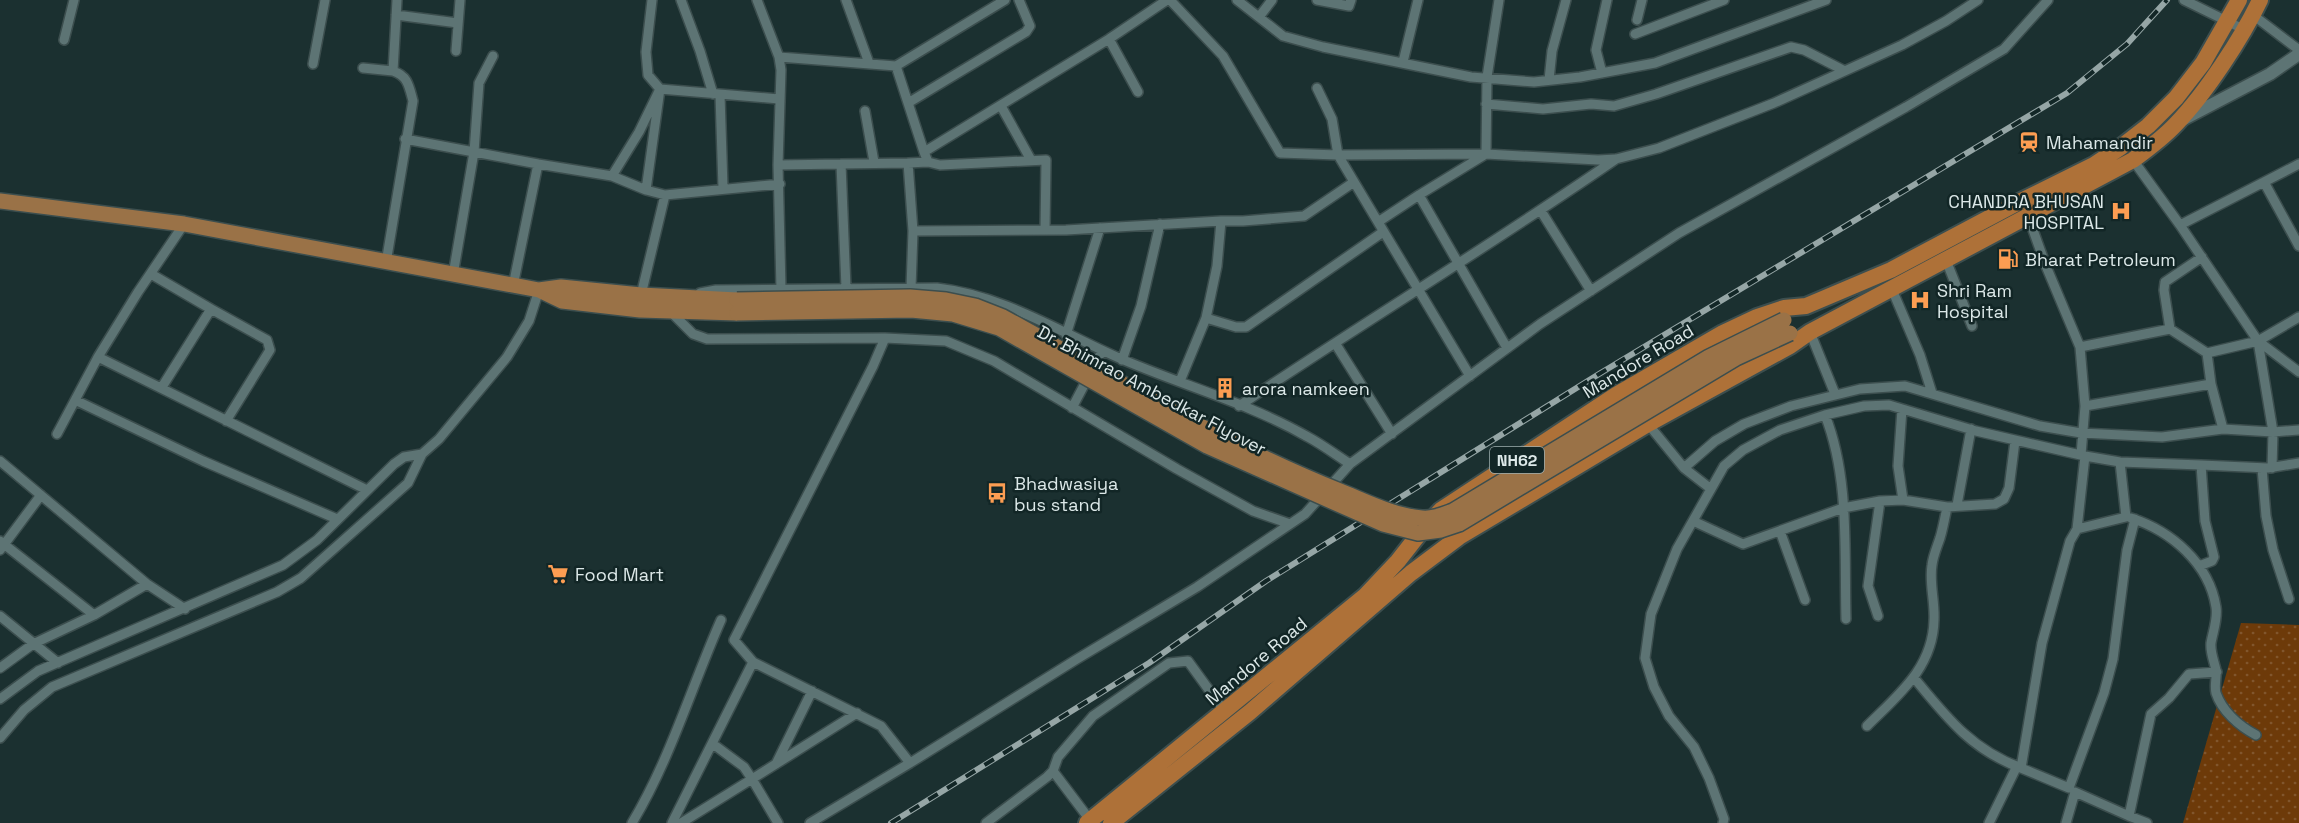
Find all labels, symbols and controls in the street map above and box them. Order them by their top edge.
station icon: Mahamandir [2017,130,2041,154]
place label: Mahamandir [2046,131,2153,154]
place label: CHANDRA BHUSAN HOSPITAL [1948,190,2104,234]
hospital icon: CHANDRA BHUSAN HOSPITAL [2109,199,2133,223]
fuel station icon: Bharat Petroleum [1996,247,2020,271]
place label: Bharat Petroleum [2025,248,2176,271]
place label: Shri Ram Hospital [1937,279,2012,323]
hospital icon: Shri Ram Hospital [1908,288,1932,312]
street label: Mandore Road [1578,319,1698,403]
street label: Dr. Bhimrao Ambedkar Flyover [1034,320,1270,460]
building icon: arora namkeen [1213,376,1237,400]
place label: arora namkeen [1242,377,1370,400]
road number: NH62 [1490,447,1544,473]
place label: Bhadwasiya bus stand [1014,472,1118,516]
bus stop icon: Bhadwasiya bus stand [985,481,1009,505]
supermarket icon: Food Mart [546,562,570,586]
place label: Food Mart [575,563,664,586]
street label: Mandore Road [1201,612,1311,710]

